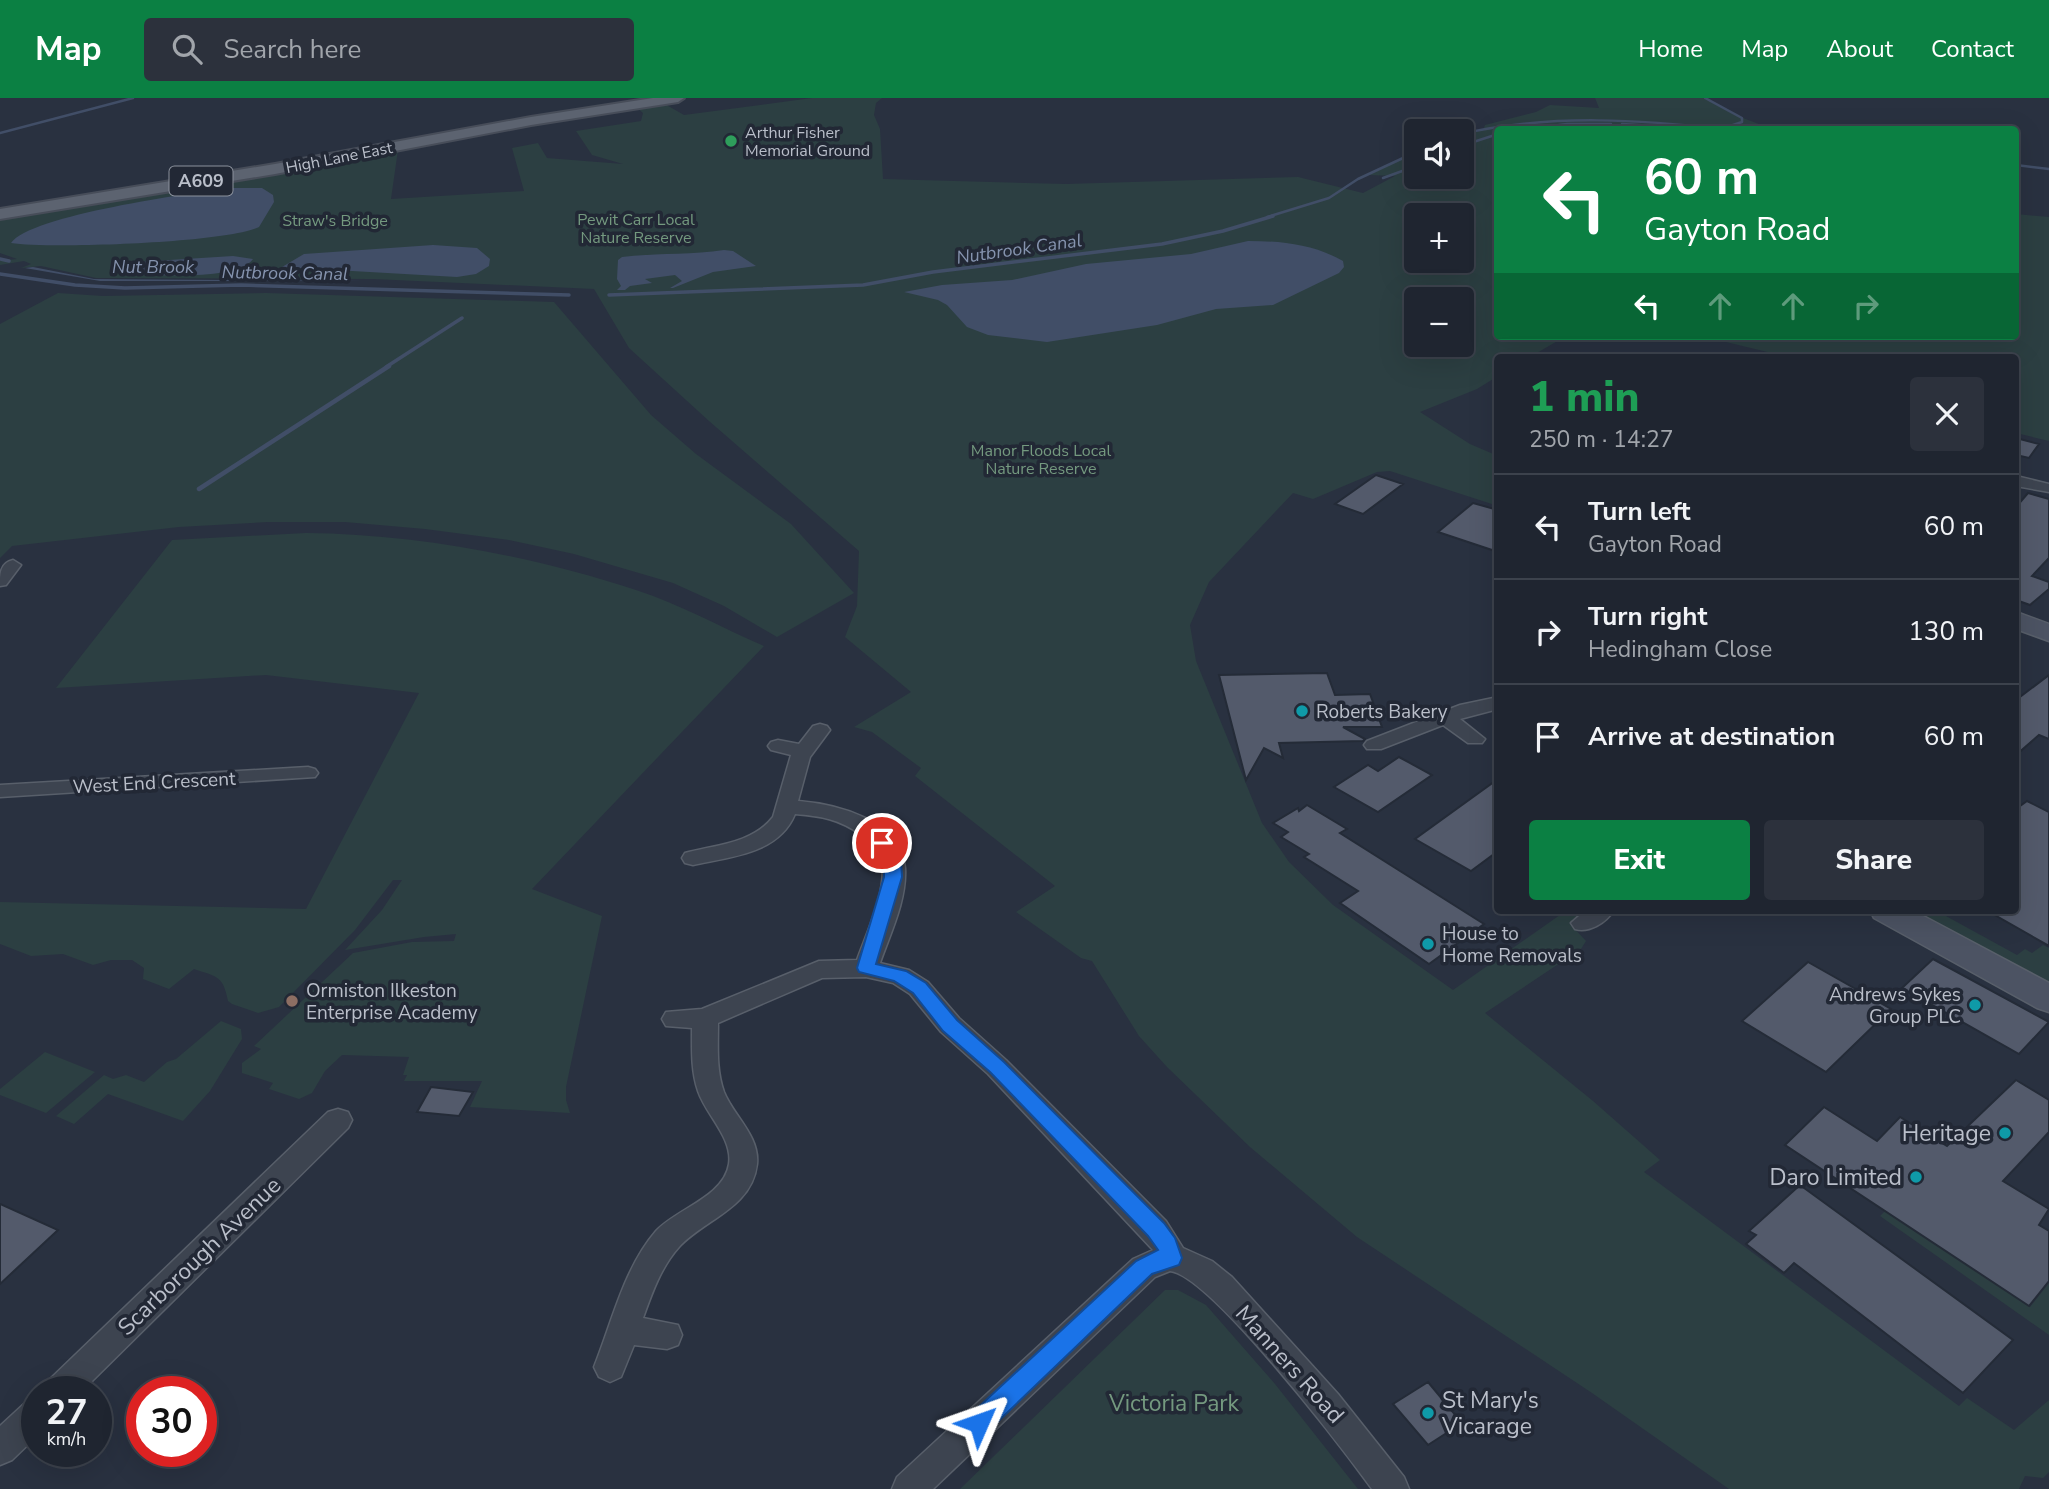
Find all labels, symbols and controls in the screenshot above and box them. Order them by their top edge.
search box [144,18,634,81]
text: Map [35,27,102,72]
icon: search [168,30,206,68]
text: Search here [224,32,361,67]
text: Home [1638,33,1703,65]
text: Map [1741,33,1788,65]
text: About [1826,33,1893,65]
text: Contact [1931,33,2014,65]
map controls [1404,119,1474,357]
button: sound [1404,119,1474,189]
place label: Arthur Fisher Memorial Ground [745,122,870,162]
marker: Arthur Fisher Memorial Ground [723,133,739,149]
street label: High Lane East [284,137,395,179]
text: 60 m [1644,144,1759,211]
icon: left [1529,154,1620,245]
road number: A609 [170,166,232,196]
button: + [1404,203,1474,273]
text: Gayton Road [1644,208,1830,251]
park label: Pewit Carr Local Nature Reserve [577,209,695,249]
park label: Straw's Bridge [282,210,388,232]
water label: Nutbrook Canal [955,228,1083,270]
water label: Nut Brook [112,255,195,279]
water label: Nutbrook Canal [221,260,349,286]
button: − [1404,287,1474,357]
icon: left [1628,287,1666,325]
icon: ahead [1701,287,1739,325]
icon: ahead [1774,287,1812,325]
icon: right [1847,287,1885,325]
text: 1 min [1529,369,1639,426]
button: close [1910,377,1984,451]
text: 250 m · 14:27 [1529,424,1674,455]
park label: Manor Floods Local Nature Reserve [971,440,1111,480]
text: Turn left [1588,494,1691,529]
icon: left [1529,508,1567,546]
text: 60 m [1924,509,1984,544]
text: Gayton Road [1588,529,1722,560]
text: Turn right [1588,599,1707,634]
icon: right [1529,613,1567,651]
text: 130 m [1908,614,1984,649]
text: Hedingham Close [1588,634,1772,665]
place label: Roberts Bakery [1316,699,1448,725]
marker: Roberts Bakery [1294,703,1310,719]
icon: arrive [1529,718,1567,756]
text: Arrive at destination [1588,719,1835,754]
text: 60 m [1924,719,1984,754]
street label: West End Crescent [72,766,237,800]
pin [852,813,912,873]
button: Exit [1529,820,1750,900]
button: Share [1764,820,1984,900]
icon: arrive [863,824,901,862]
place label: House to Home Removals [1442,921,1582,969]
marker: House to Home Removals [1420,936,1436,952]
place label: Ormiston Ilkeston Enterprise Academy [306,978,478,1026]
place label: Andrews Sykes Group PLC [1829,982,1961,1030]
marker: Ormiston Ilkeston Enterprise Academy [284,993,300,1009]
marker: Andrews Sykes Group PLC [1967,997,1983,1013]
place label: Heritage [1902,1118,1991,1149]
marker: Heritage [1997,1125,2013,1141]
place label: Daro Limited [1770,1162,1902,1193]
marker: Daro Limited [1908,1169,1924,1185]
street label: Scarborough Avenue [111,1170,288,1342]
street label: Manners Road [1228,1299,1351,1430]
speed limit sign: 30 [126,1376,217,1467]
place label: St Mary's Vicarage [1441,1385,1539,1442]
position arrow [942,1386,1016,1460]
park label: Victoria Park [1108,1388,1240,1419]
text: 27 [45,1389,88,1436]
marker: St Mary's Vicarage [1420,1405,1436,1421]
text: km/h [47,1427,86,1451]

